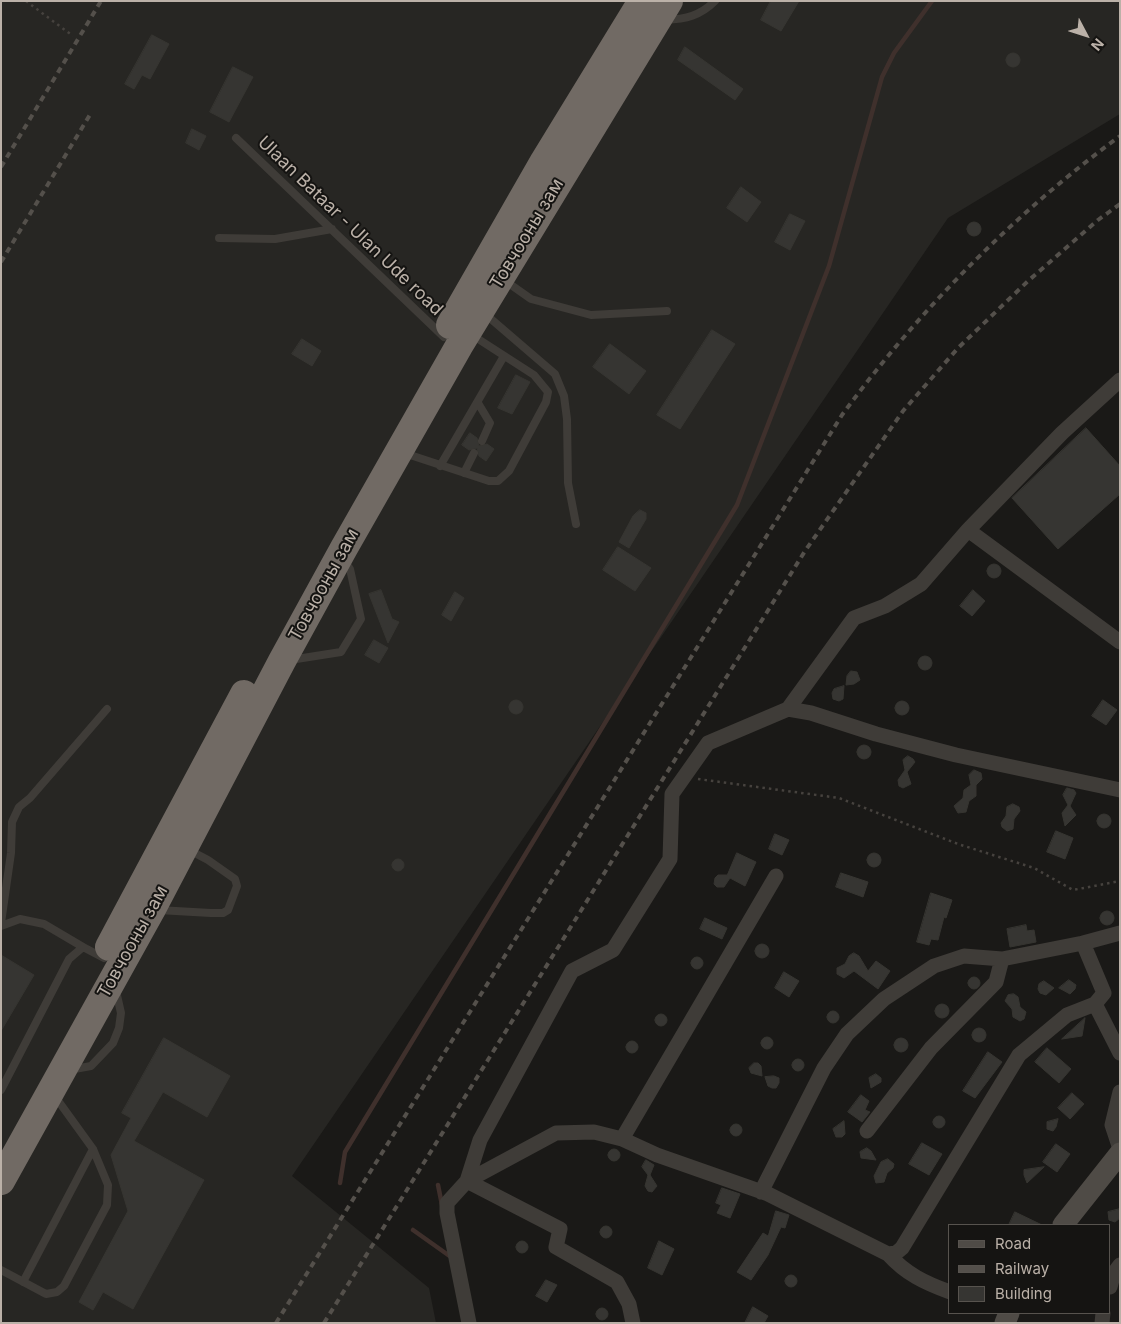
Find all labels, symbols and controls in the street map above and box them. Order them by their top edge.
north arrow [1061,10,1111,60]
text: N [1088,35,1108,55]
street label: Ulaan Bataar - Ulan Ude road [253,132,447,320]
street label: Товчооны зам [486,175,568,293]
street label: Товчооны зам [284,525,364,645]
street label: Товчооны зам [93,882,173,1002]
legend [948,1224,1111,1314]
text: Road [995,1234,1031,1253]
text: Railway [995,1259,1049,1278]
text: Building [995,1284,1052,1303]

